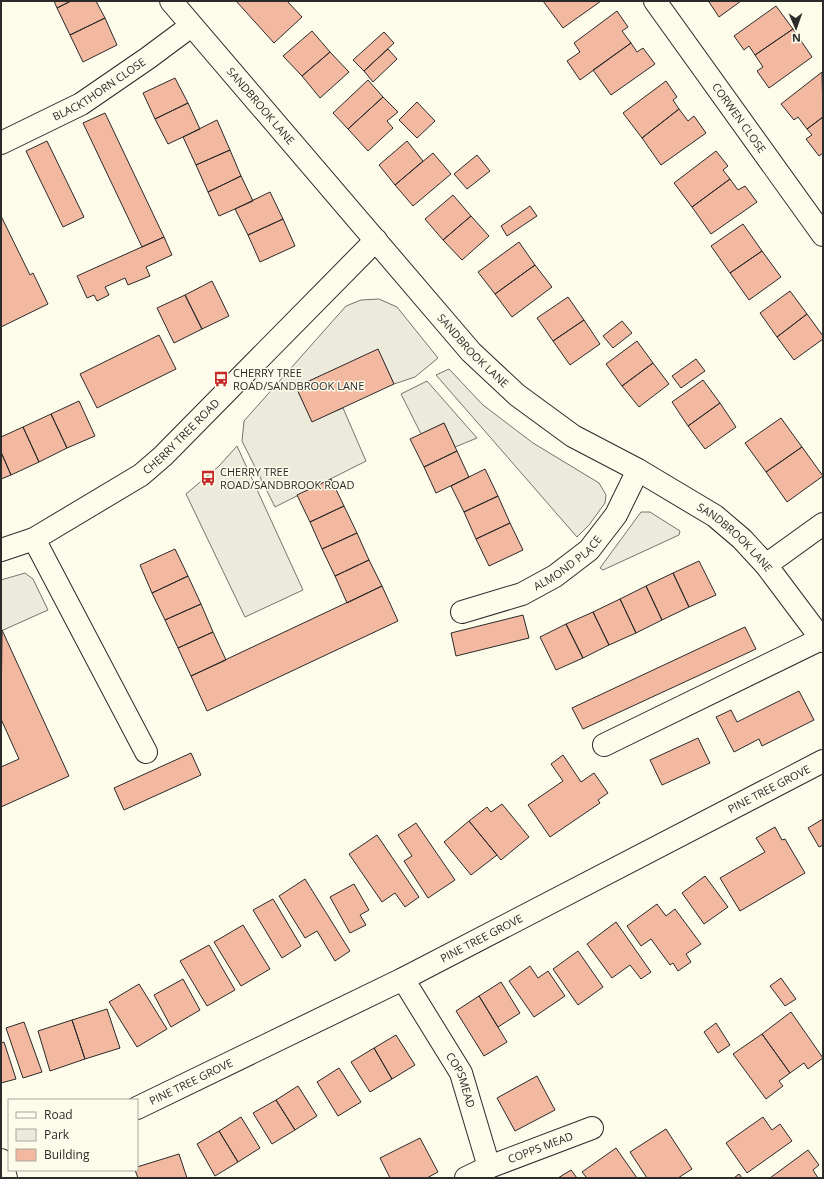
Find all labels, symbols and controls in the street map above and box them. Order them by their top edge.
north arrow [776,8,816,48]
text: N [792,31,801,46]
street label: BLACKTHORN CLOSE [50,54,148,124]
street label: SANDBROOK LANE [224,64,298,147]
street label: CORWEN CLOSE [709,80,770,156]
street label: SANDBROOK LANE [434,310,512,390]
place label: CHERRY TREE ROAD/SANDBROOK LANE [233,365,364,393]
bus stop icon: CHERRY TREE ROAD/SANDBROOK LANE [212,370,230,388]
street label: CHERRY TREE ROAD [139,395,222,477]
place label: CHERRY TREE ROAD/SANDBROOK ROAD [220,464,354,492]
bus stop icon: CHERRY TREE ROAD/SANDBROOK ROAD [199,469,217,487]
street label: SANDBROOK LANE [694,499,776,574]
street label: ALMOND PLACE [530,532,605,593]
street label: PINE TREE GROVE [725,761,813,816]
street label: PINE TREE GROVE [437,910,525,965]
street label: COPSMEAD [443,1049,479,1110]
street label: PINE TREE GROVE [147,1055,235,1108]
legend [8,1099,138,1171]
text: Road [44,1106,73,1123]
text: Park [44,1126,70,1143]
street label: COPPS MEAD [506,1128,575,1166]
text: Building [44,1146,90,1163]

